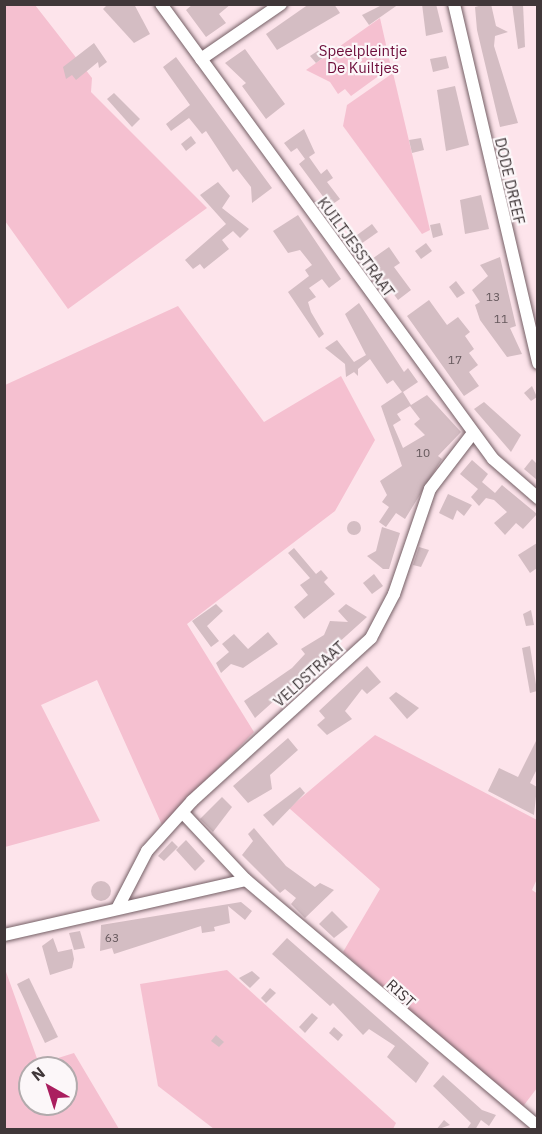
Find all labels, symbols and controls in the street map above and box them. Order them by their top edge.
park label: Speelpleintje De Kuiltjes [319,41,407,76]
street label: DODE DREEF [491,136,529,226]
street label: KUILTJESSTRAAT [314,194,398,300]
house number: 13 [486,290,500,304]
house number: 11 [494,312,508,326]
house number: 17 [448,353,462,367]
house number: 10 [416,446,430,460]
street label: VELDSTRAAT [270,637,348,711]
house number: 63 [105,931,119,945]
street label: RIST [383,975,419,1011]
north arrow [18,1056,78,1116]
text: N [27,1062,49,1085]

